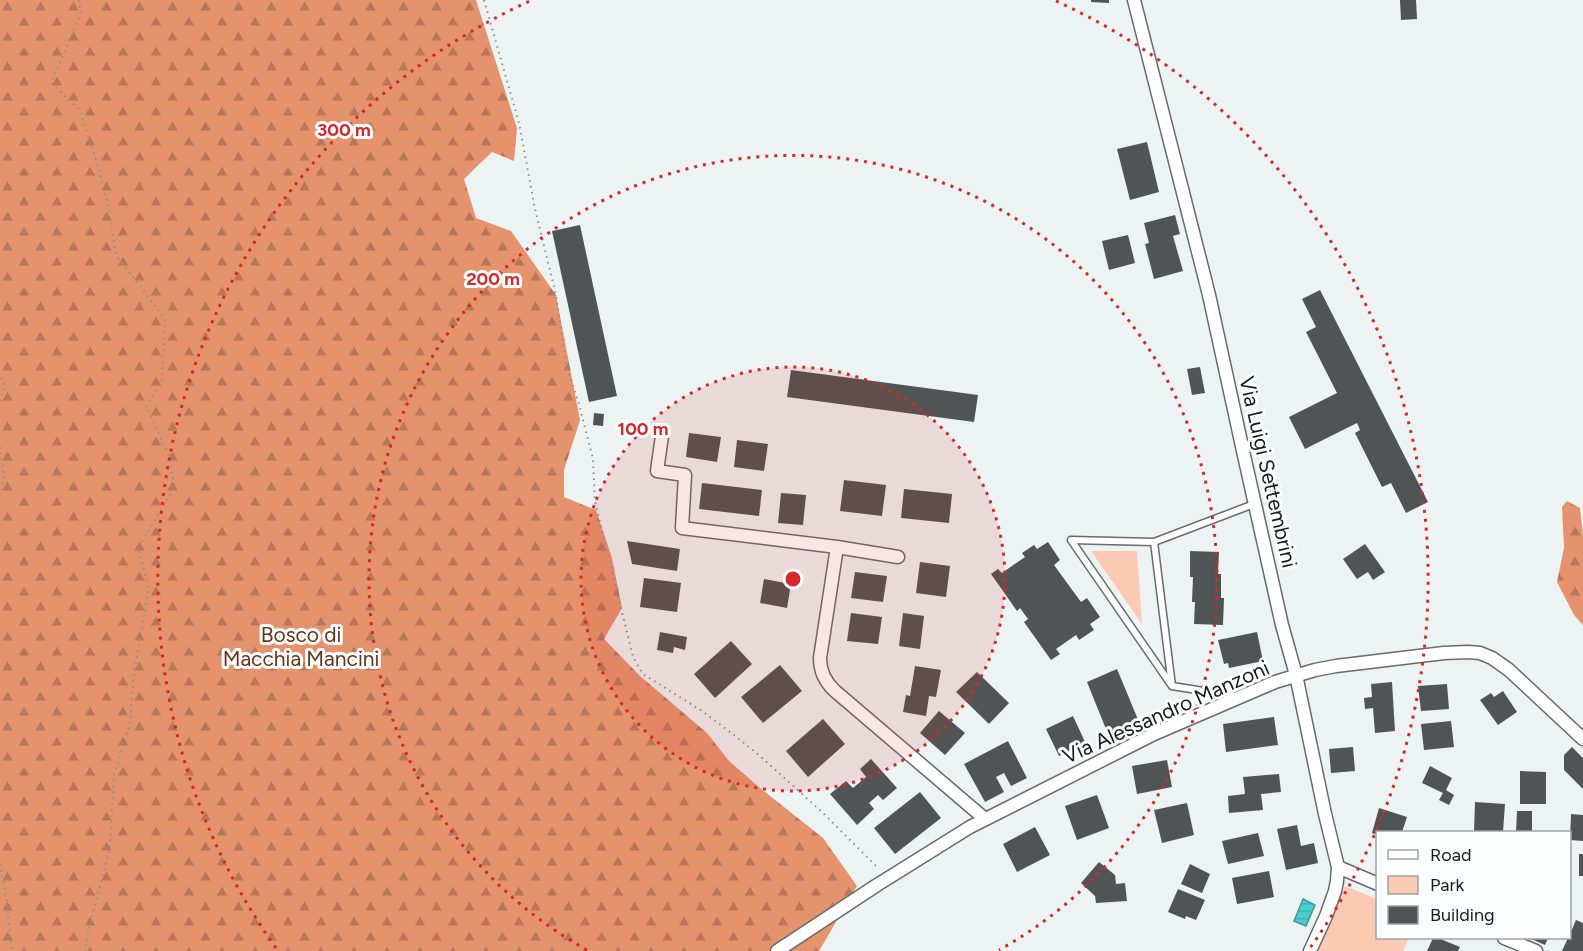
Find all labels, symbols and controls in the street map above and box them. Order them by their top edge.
text: 300 m [317,119,371,141]
text: 200 m [466,268,520,290]
street label: Via Luigi Settembrini [1234,374,1303,570]
text: 100 m [618,418,668,440]
centre of rings [783,569,803,589]
park label: Bosco di Macchia Mancini [223,622,379,671]
street label: Via Alessandro Manzoni [1059,655,1273,768]
legend [1376,831,1571,939]
text: Road [1430,844,1471,866]
text: Park [1430,874,1465,896]
text: Building [1430,904,1495,926]

